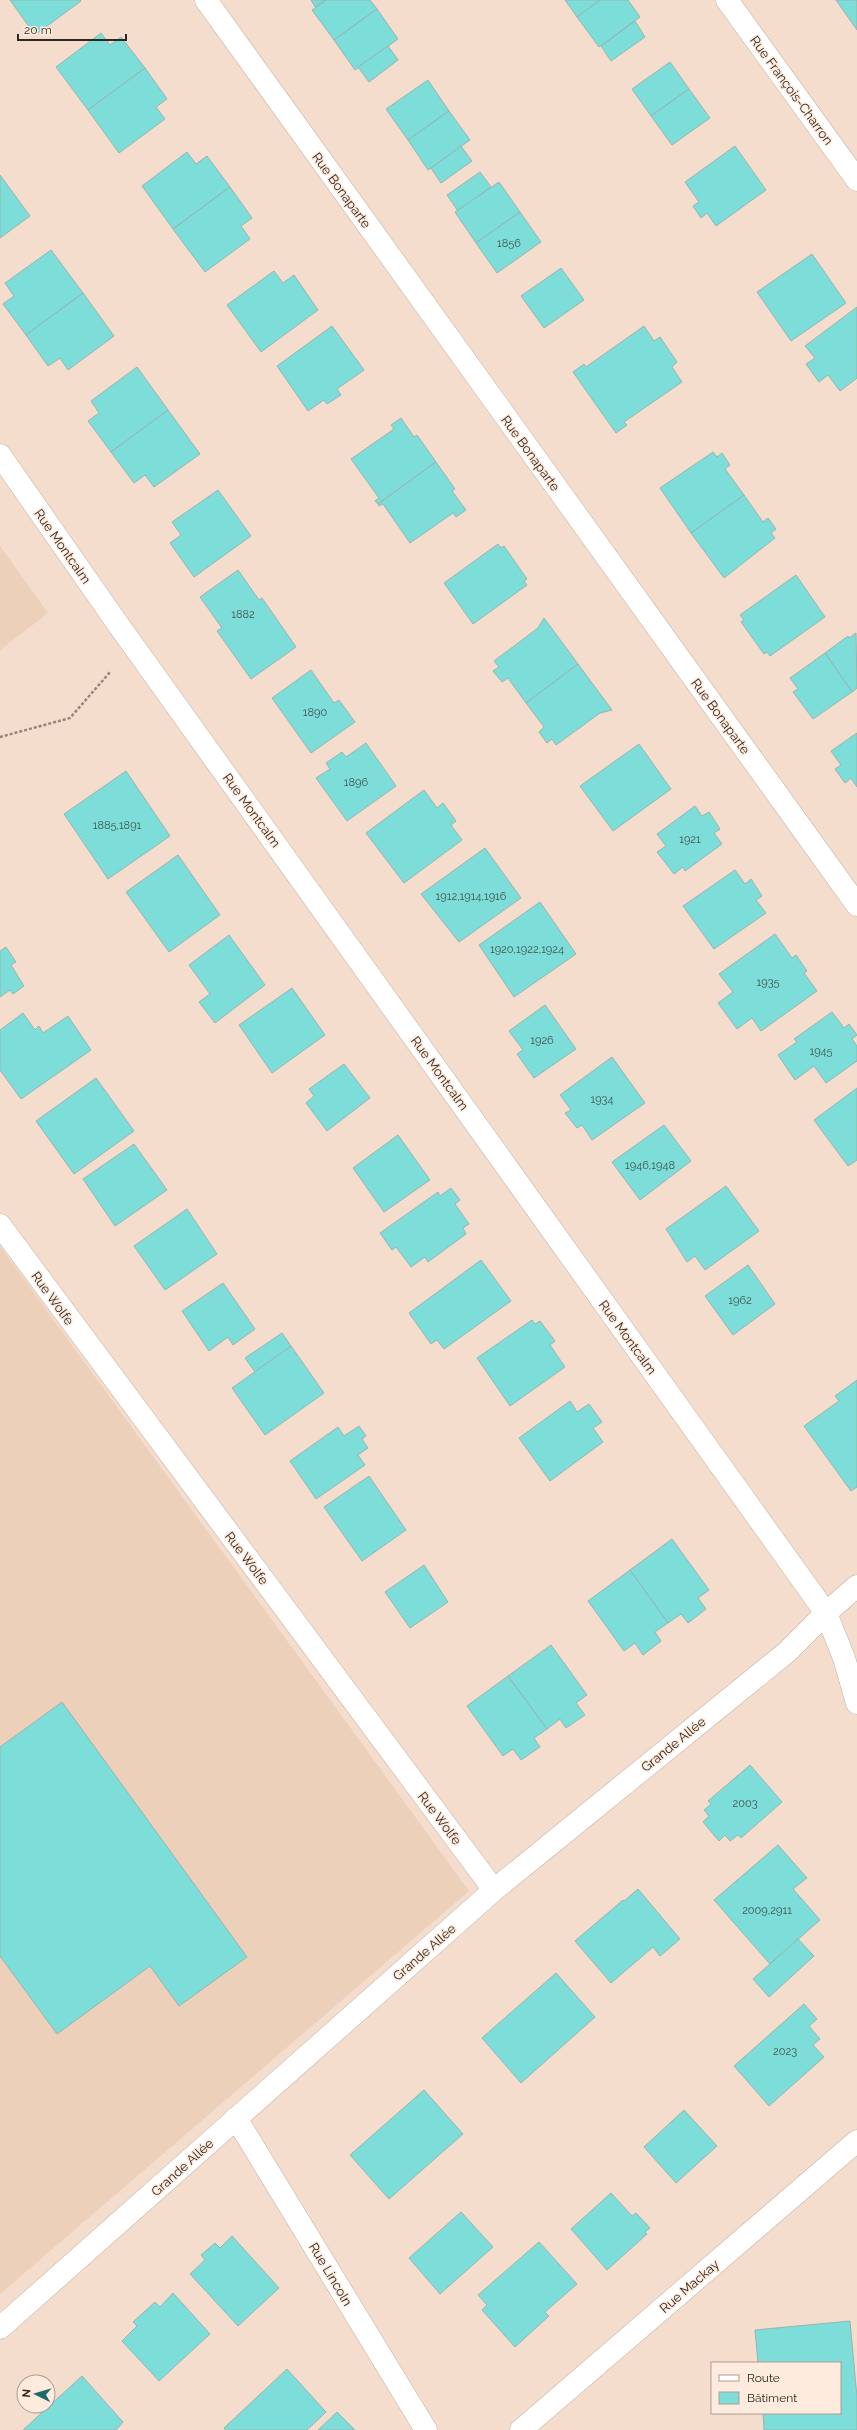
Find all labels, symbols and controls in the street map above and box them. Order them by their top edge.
scale bar [18,16,126,42]
text: 20 m [24,23,52,37]
street label: Rue François-Charron [747,33,836,148]
street label: Rue Bonaparte [309,150,374,231]
house number: 1856 [497,237,521,250]
street label: Rue Bonaparte [498,413,563,494]
street label: Rue Montcalm [31,506,94,586]
house number: 1882 [231,608,255,621]
street label: Rue Bonaparte [688,676,753,757]
house number: 1890 [303,706,327,719]
street label: Rue Montcalm [220,770,283,850]
house number: 1896 [344,776,369,789]
house number: 1885,1891 [93,819,142,832]
house number: 1921 [679,833,701,846]
house number: 1912,1914,1916 [436,890,507,903]
house number: 1920,1922,1924 [490,943,564,956]
house number: 1935 [756,976,780,989]
street label: Rue Montcalm [408,1033,471,1113]
house number: 1926 [530,1034,554,1047]
house number: 1945 [809,1045,833,1058]
house number: 1934 [590,1093,614,1106]
house number: 1946,1948 [625,1159,675,1172]
street label: Rue Wolfe [28,1269,77,1328]
house number: 1962 [728,1294,752,1307]
street label: Rue Montcalm [596,1297,659,1377]
street label: Rue Wolfe [222,1529,272,1588]
street label: Grande Allée [638,1714,709,1775]
street label: Rue Wolfe [415,1789,465,1848]
house number: 2003 [732,1797,758,1810]
house number: 2009,2911 [742,1904,792,1917]
street label: Grande Allée [390,1921,459,1984]
house number: 2023 [773,2045,797,2058]
street label: Grande Allée [148,2135,217,2199]
street label: Rue Lincoln [306,2240,355,2309]
street label: Rue Mackay [657,2257,722,2316]
legend [711,2362,841,2414]
text: Route [747,2371,780,2385]
north arrow [16,2374,56,2414]
text: N [20,2388,33,2398]
text: Bâtiment [747,2391,797,2405]

